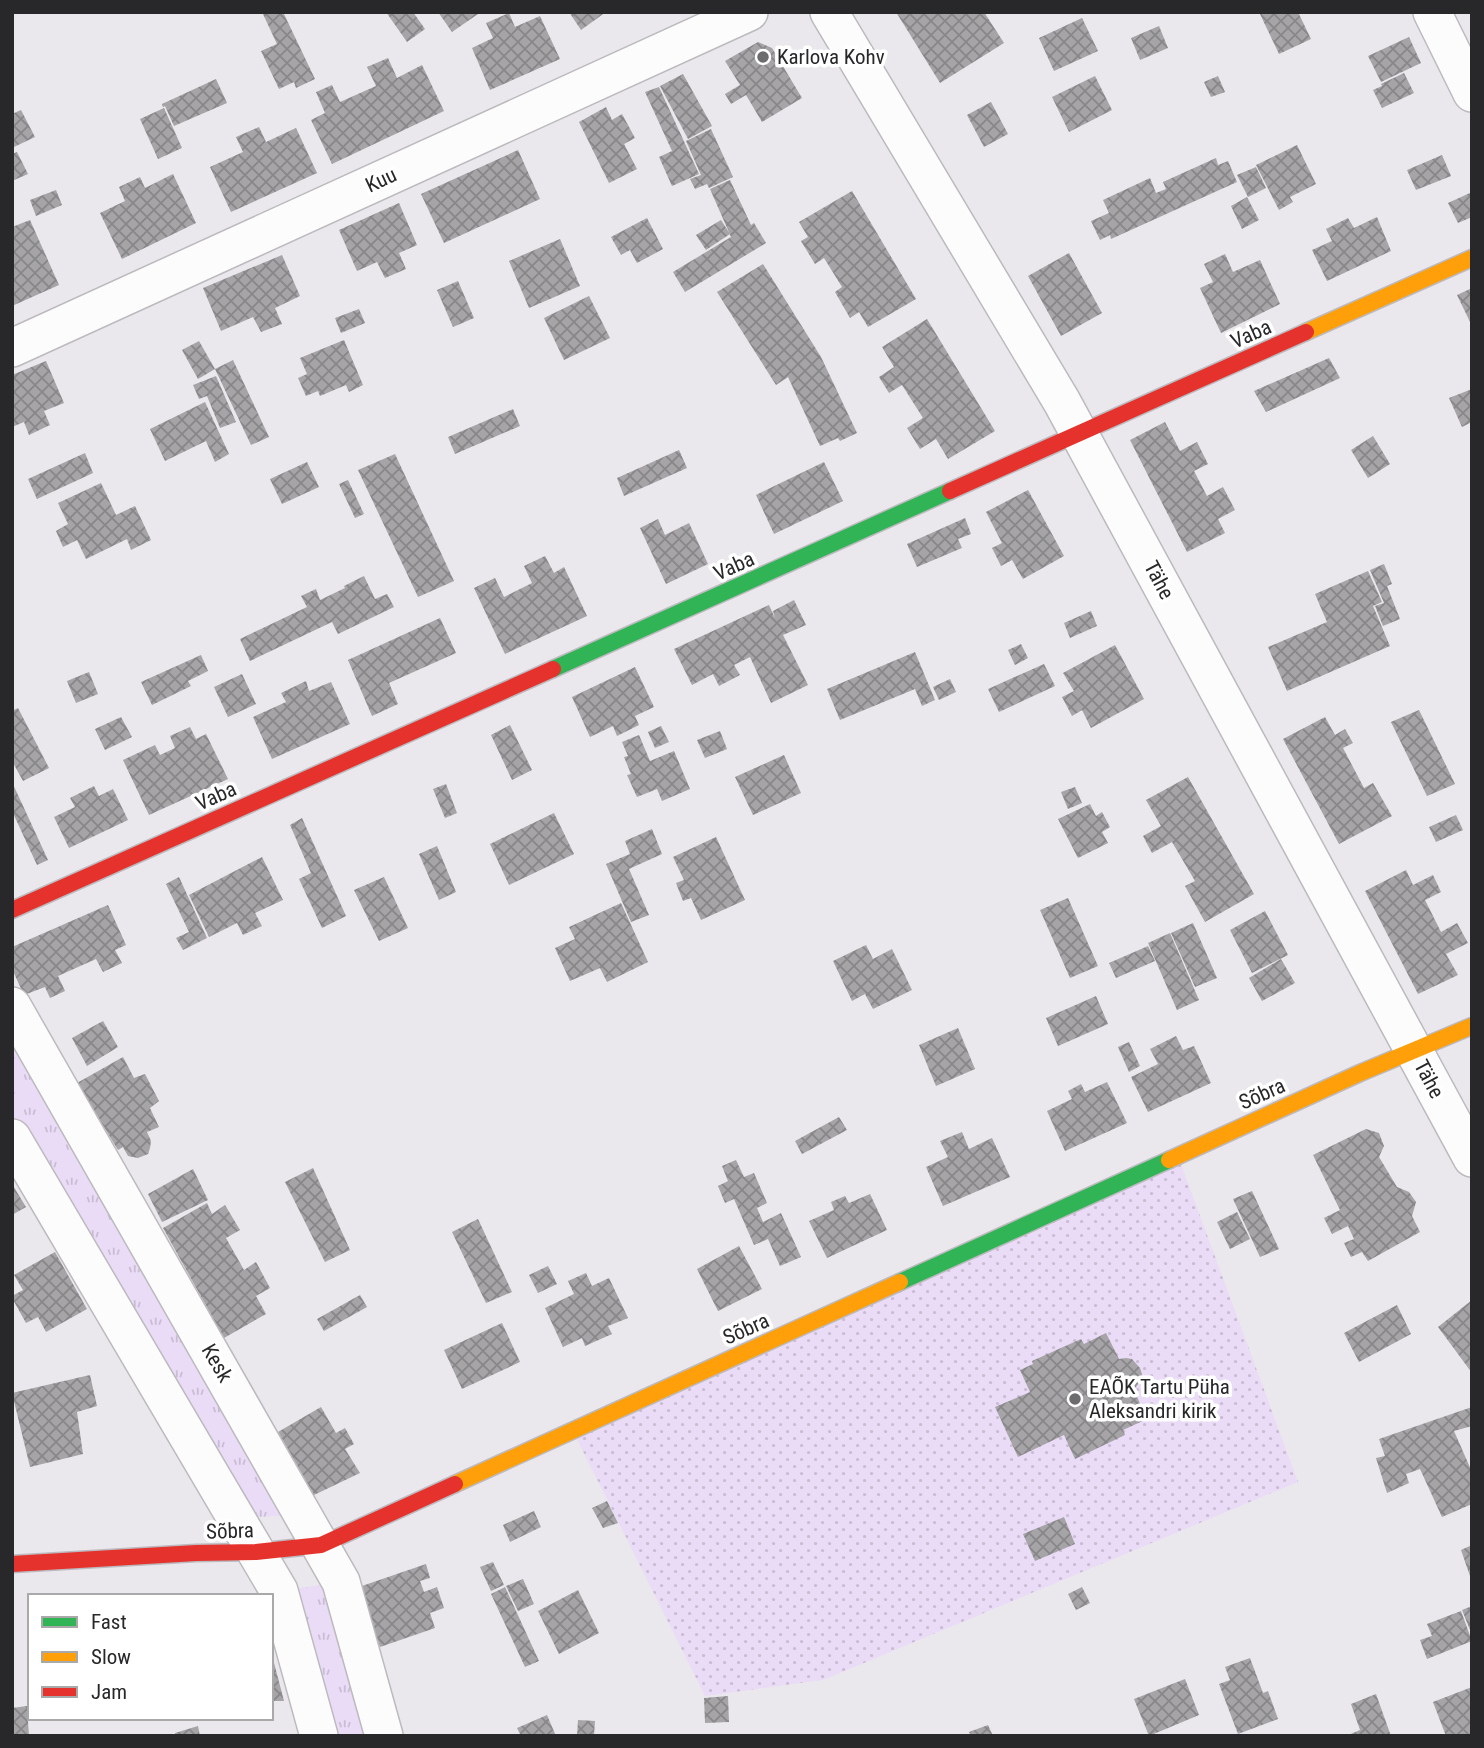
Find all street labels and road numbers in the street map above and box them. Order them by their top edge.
street label: Kuu [362,162,400,198]
street label: Vaba [1227,315,1275,353]
street label: Vaba [710,547,758,585]
street label: Tähe [1139,557,1179,603]
street label: Vaba [192,777,240,815]
street label: Tähe [1409,1056,1449,1102]
street label: Sõbra [1235,1073,1289,1115]
street label: Sõbra [719,1308,773,1350]
street label: Kesk [197,1340,238,1387]
street label: Sõbra [206,1518,254,1544]

